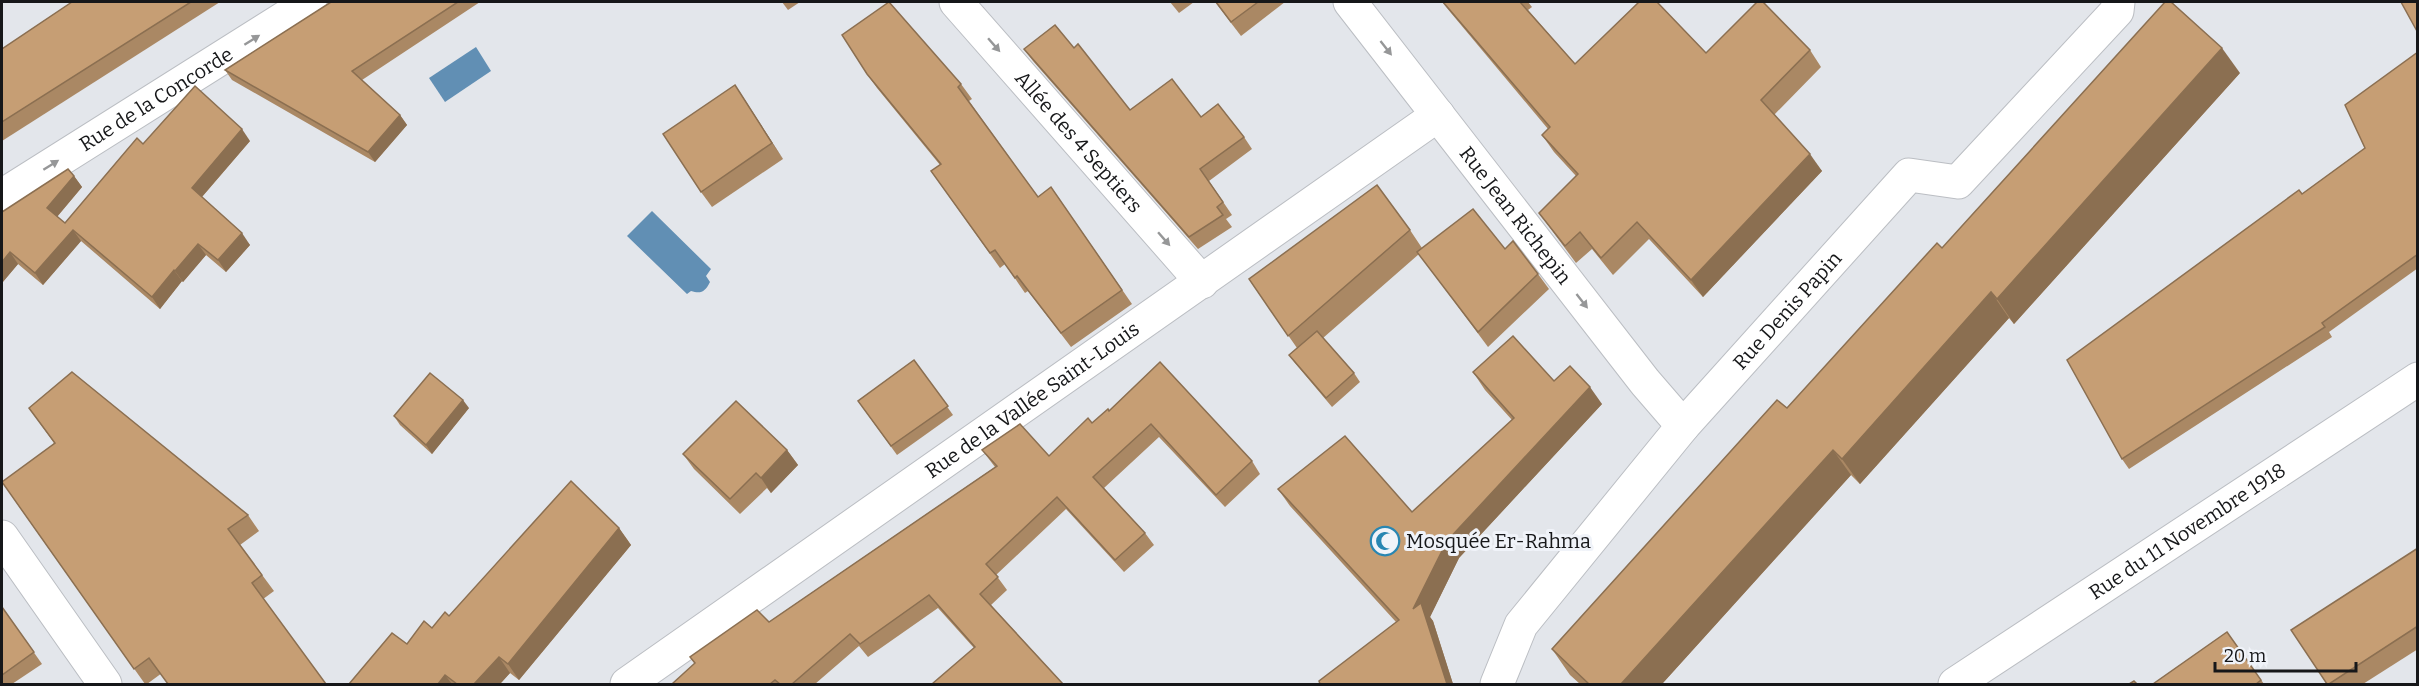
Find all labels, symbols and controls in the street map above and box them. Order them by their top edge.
one-way arrow [244,34,260,45]
one-way arrow [987,38,1001,53]
one-way arrow [1379,40,1391,55]
street label: Rue de la Concorde [75,42,237,156]
street label: Allée des 4 Septiers [1010,66,1147,217]
street label: Rue Jean Richepin [1455,142,1577,289]
one-way arrow [43,160,59,171]
one-way arrow [1157,232,1171,247]
street label: Rue Denis Papin [1728,246,1847,374]
one-way arrow [1576,294,1588,309]
street label: Rue de la Vallée Saint-Louis [921,316,1144,483]
street label: Rue du 11 Novembre 1918 [2084,458,2290,604]
mosque icon: Mosquée Er-Rahma [1369,525,1401,557]
place label: Mosquée Er-Rahma [1406,529,1591,553]
scale bar [2215,635,2356,673]
text: 20 m [2224,645,2266,667]

